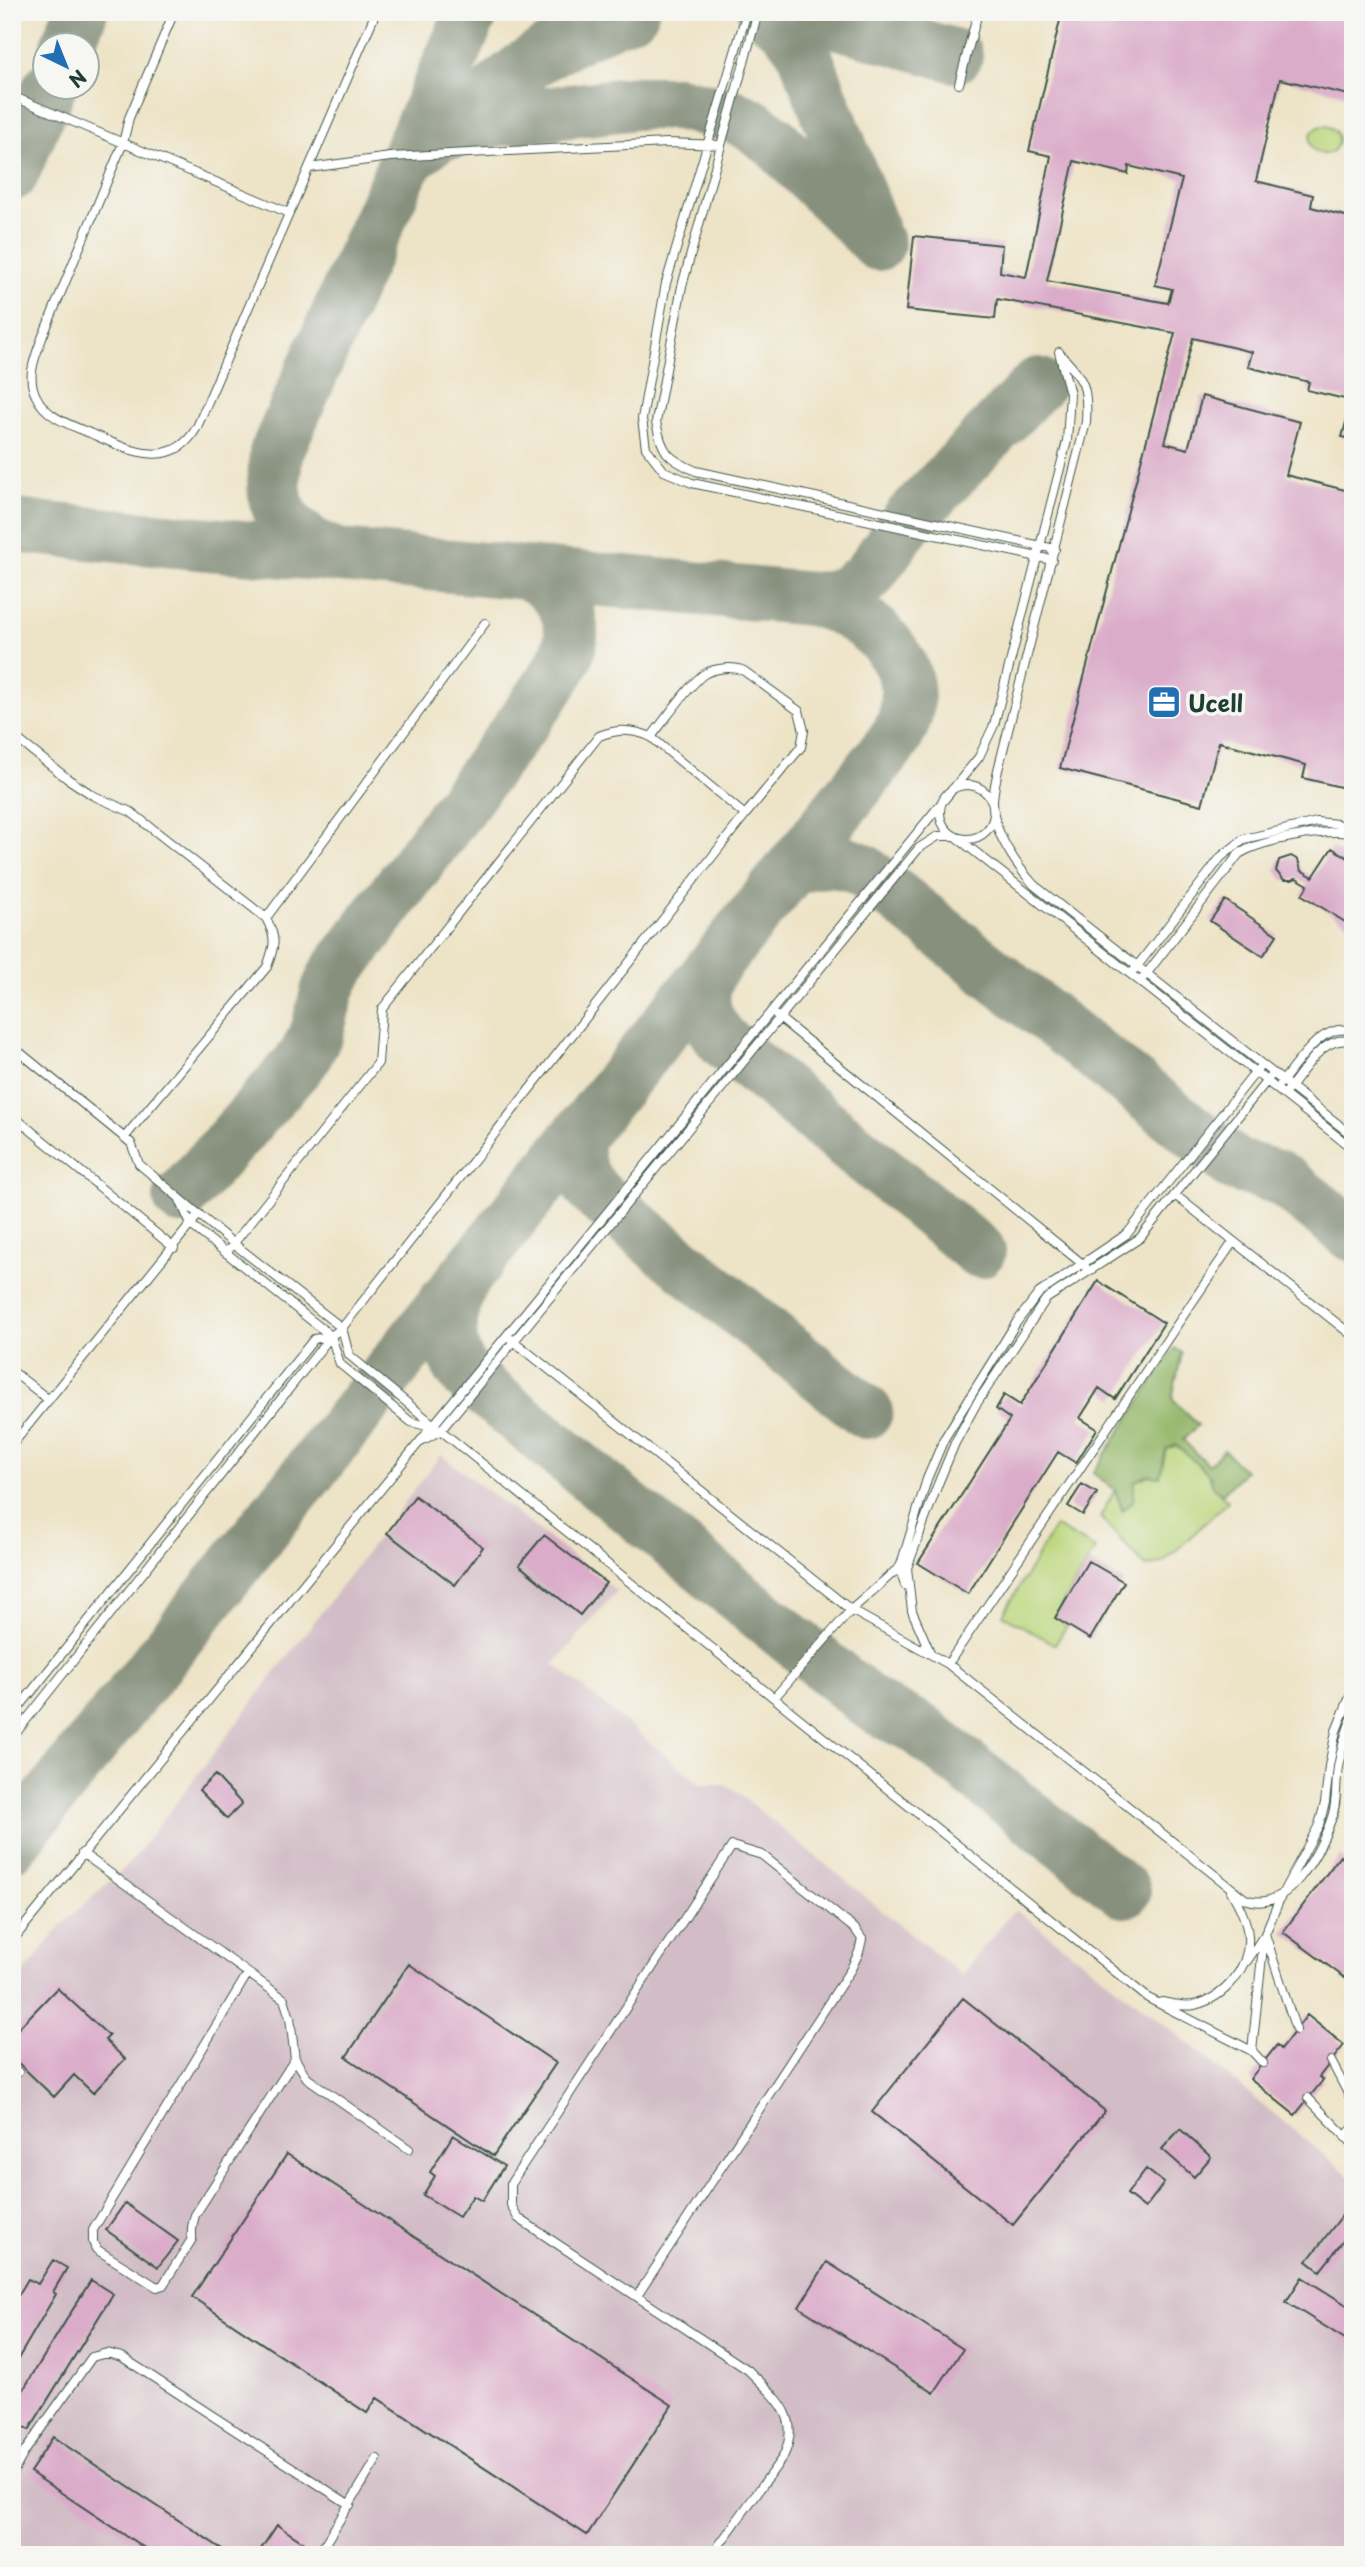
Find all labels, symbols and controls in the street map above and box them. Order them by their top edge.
north arrow [32,32,102,102]
text: N [63,64,93,95]
office icon: Ucell [1145,683,1183,721]
place label: Ucell [1188,685,1243,720]

